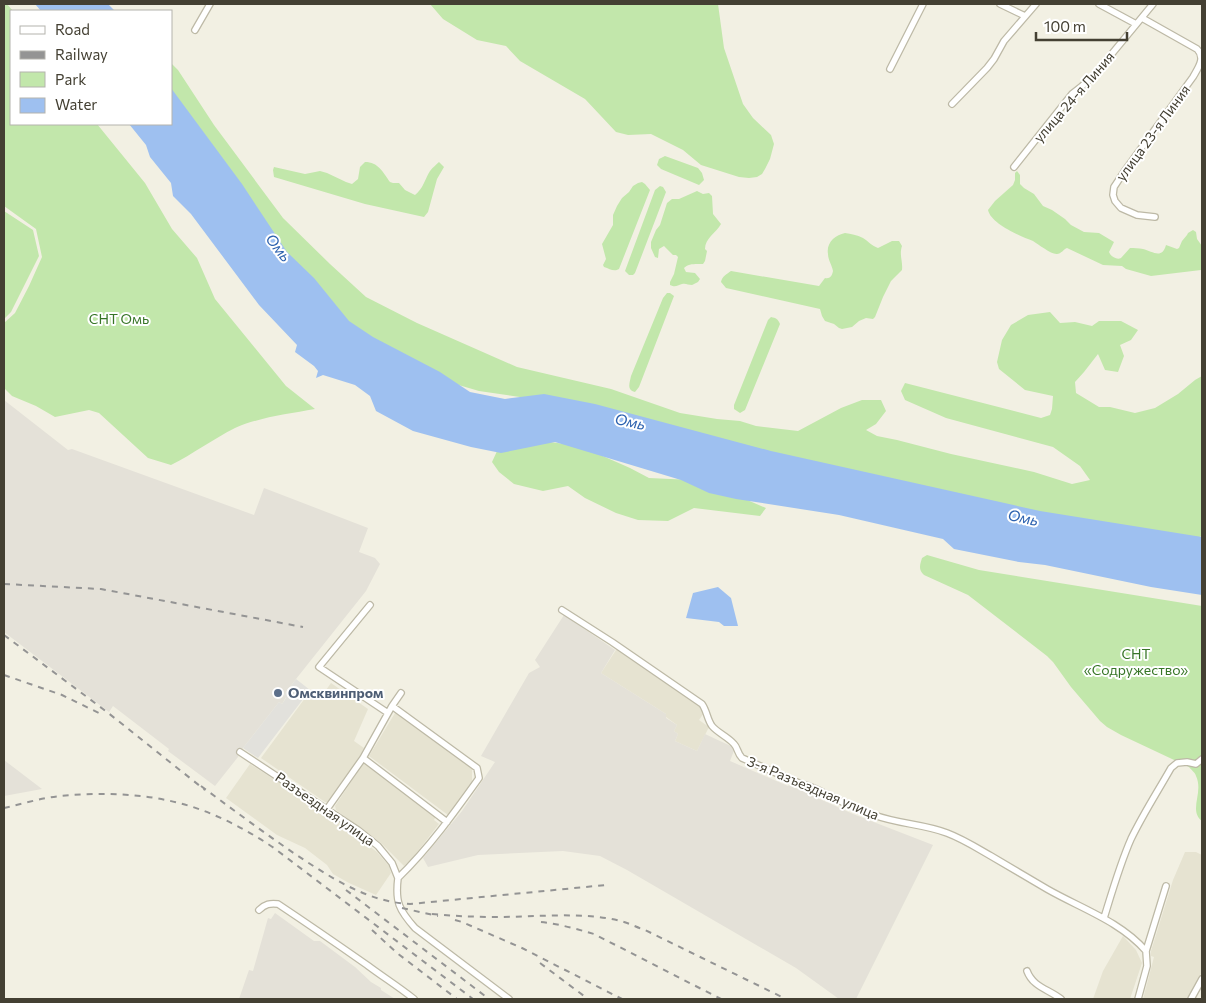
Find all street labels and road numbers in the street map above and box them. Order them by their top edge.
street label: улица 24-я Линия [1030,48,1118,146]
street label: улица 23-я Линия [1112,81,1193,184]
street label: 3-я Разъездная улица [745,752,882,823]
street label: Разъездная улица [272,768,378,849]

